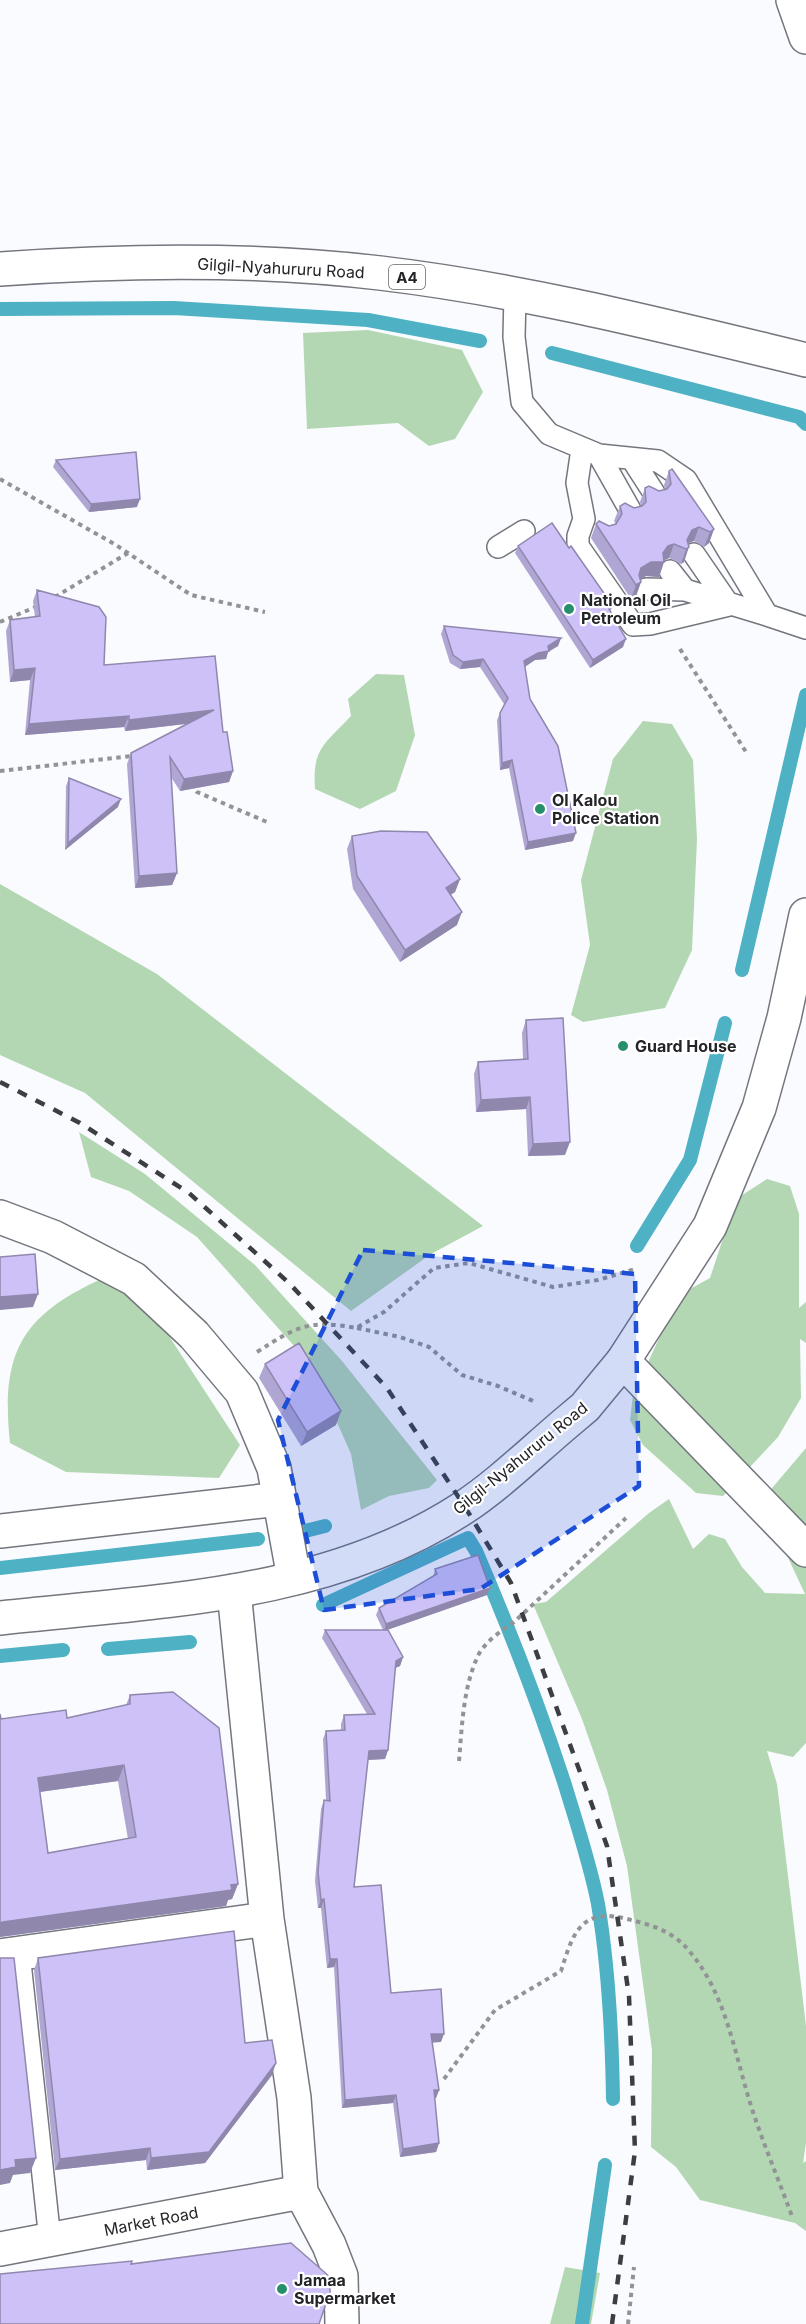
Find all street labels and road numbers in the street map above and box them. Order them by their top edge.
street label: Gilgil-Nyahururu Road [197,254,365,282]
road number: A4 [389,265,425,289]
street label: Gilgil-Nyahururu Road [449,1397,591,1519]
street label: Market Road [102,2202,200,2240]

